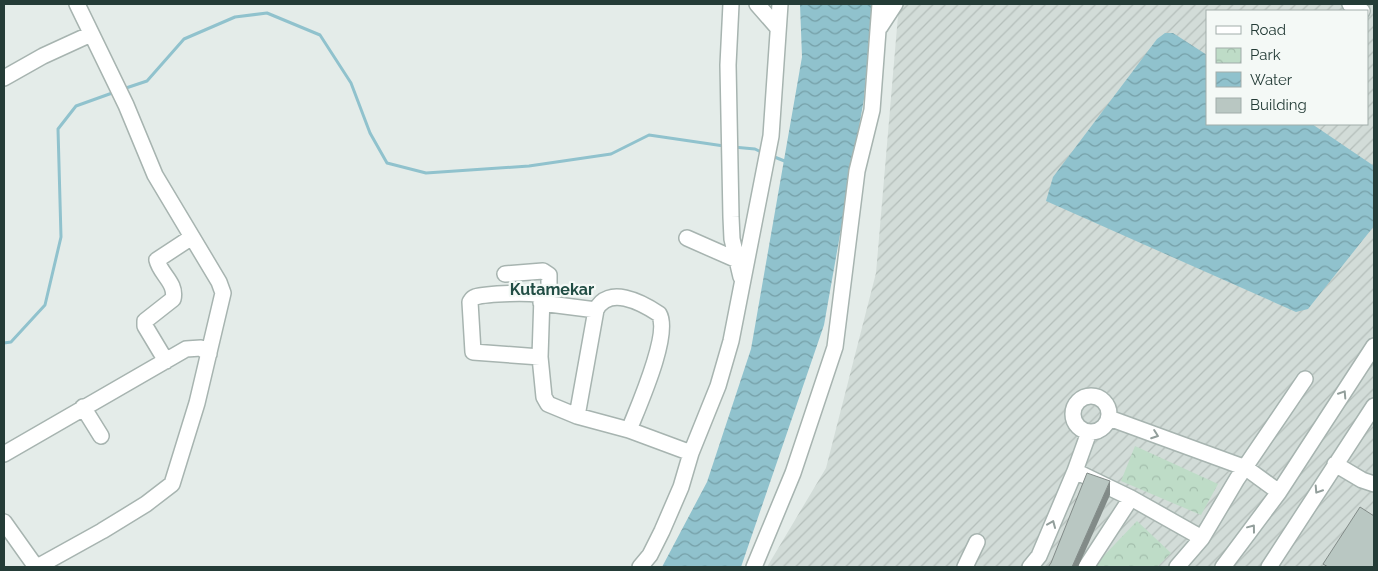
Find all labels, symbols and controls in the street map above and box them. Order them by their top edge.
legend [1206,10,1368,125]
text: Road [1250,21,1286,39]
text: Park [1250,46,1281,64]
text: Water [1250,71,1293,89]
text: Building [1250,96,1307,114]
district label: Kutamekar [510,280,594,299]
one-way arrow [1337,390,1347,399]
one-way arrow [1150,429,1159,439]
one-way arrow [1315,485,1324,494]
one-way arrow [1046,520,1057,529]
one-way arrow [1247,525,1255,534]

